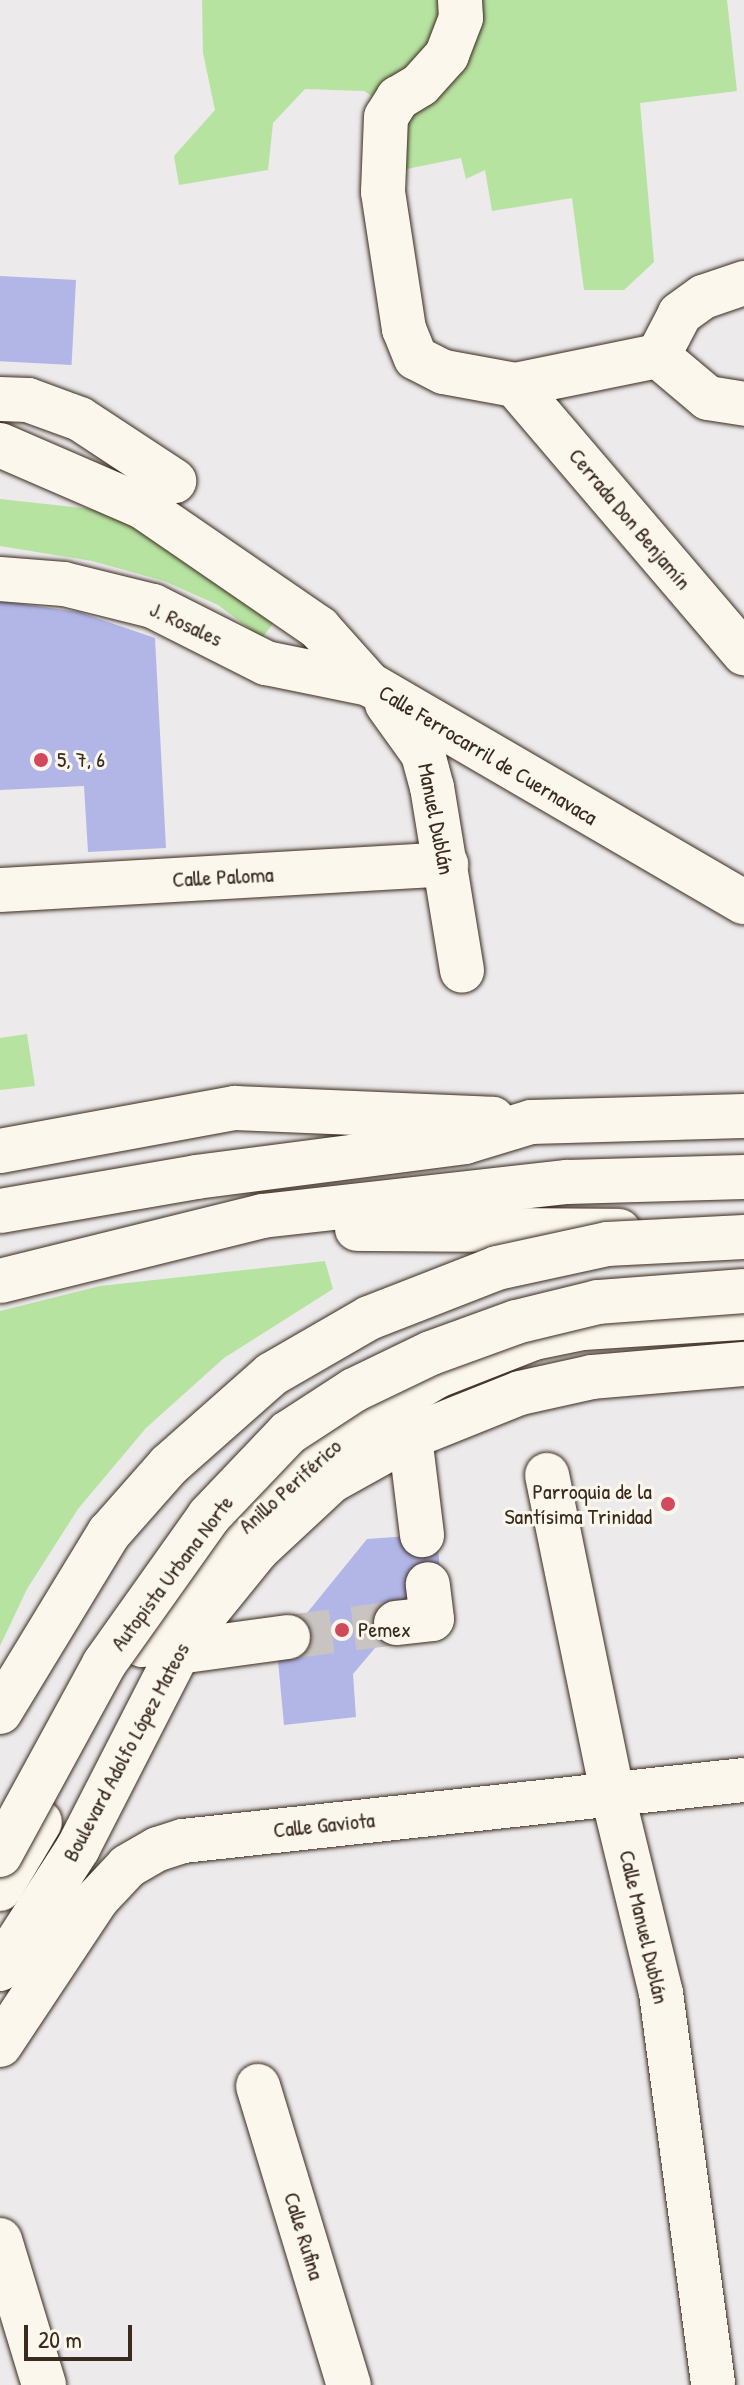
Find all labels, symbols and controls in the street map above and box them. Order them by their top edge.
street label: Cerrada Don Benjamín [563,443,697,595]
street label: J. Rosales [146,596,226,652]
street label: Calle Ferrocarril de Cuernavaca [374,679,602,831]
place label: 5, 7, 6 [57,747,105,773]
marker: 5, 7, 6 [32,751,50,769]
street label: Manuel Dublán [412,761,460,877]
street label: Calle Paloma [172,861,274,893]
street label: Anillo Periférico [233,1433,347,1539]
place label: Parroquia de la Santísima Trinidad [504,1478,652,1530]
street label: Autopista Urbana Norte [105,1490,239,1656]
marker: Parroquia de la Santísima Trinidad [659,1495,677,1513]
place label: Pemex [358,1617,411,1643]
marker: Pemex [333,1621,351,1639]
street label: Boulevard Adolfo López Mateos [57,1638,195,1866]
street label: Calle Gaviota [272,1807,376,1843]
street label: Calle Manuel Dublán [613,1848,675,2006]
street label: Calle Rufina [278,2189,330,2283]
scale bar [28,2309,136,2359]
text: 20 m [38,2323,82,2355]

